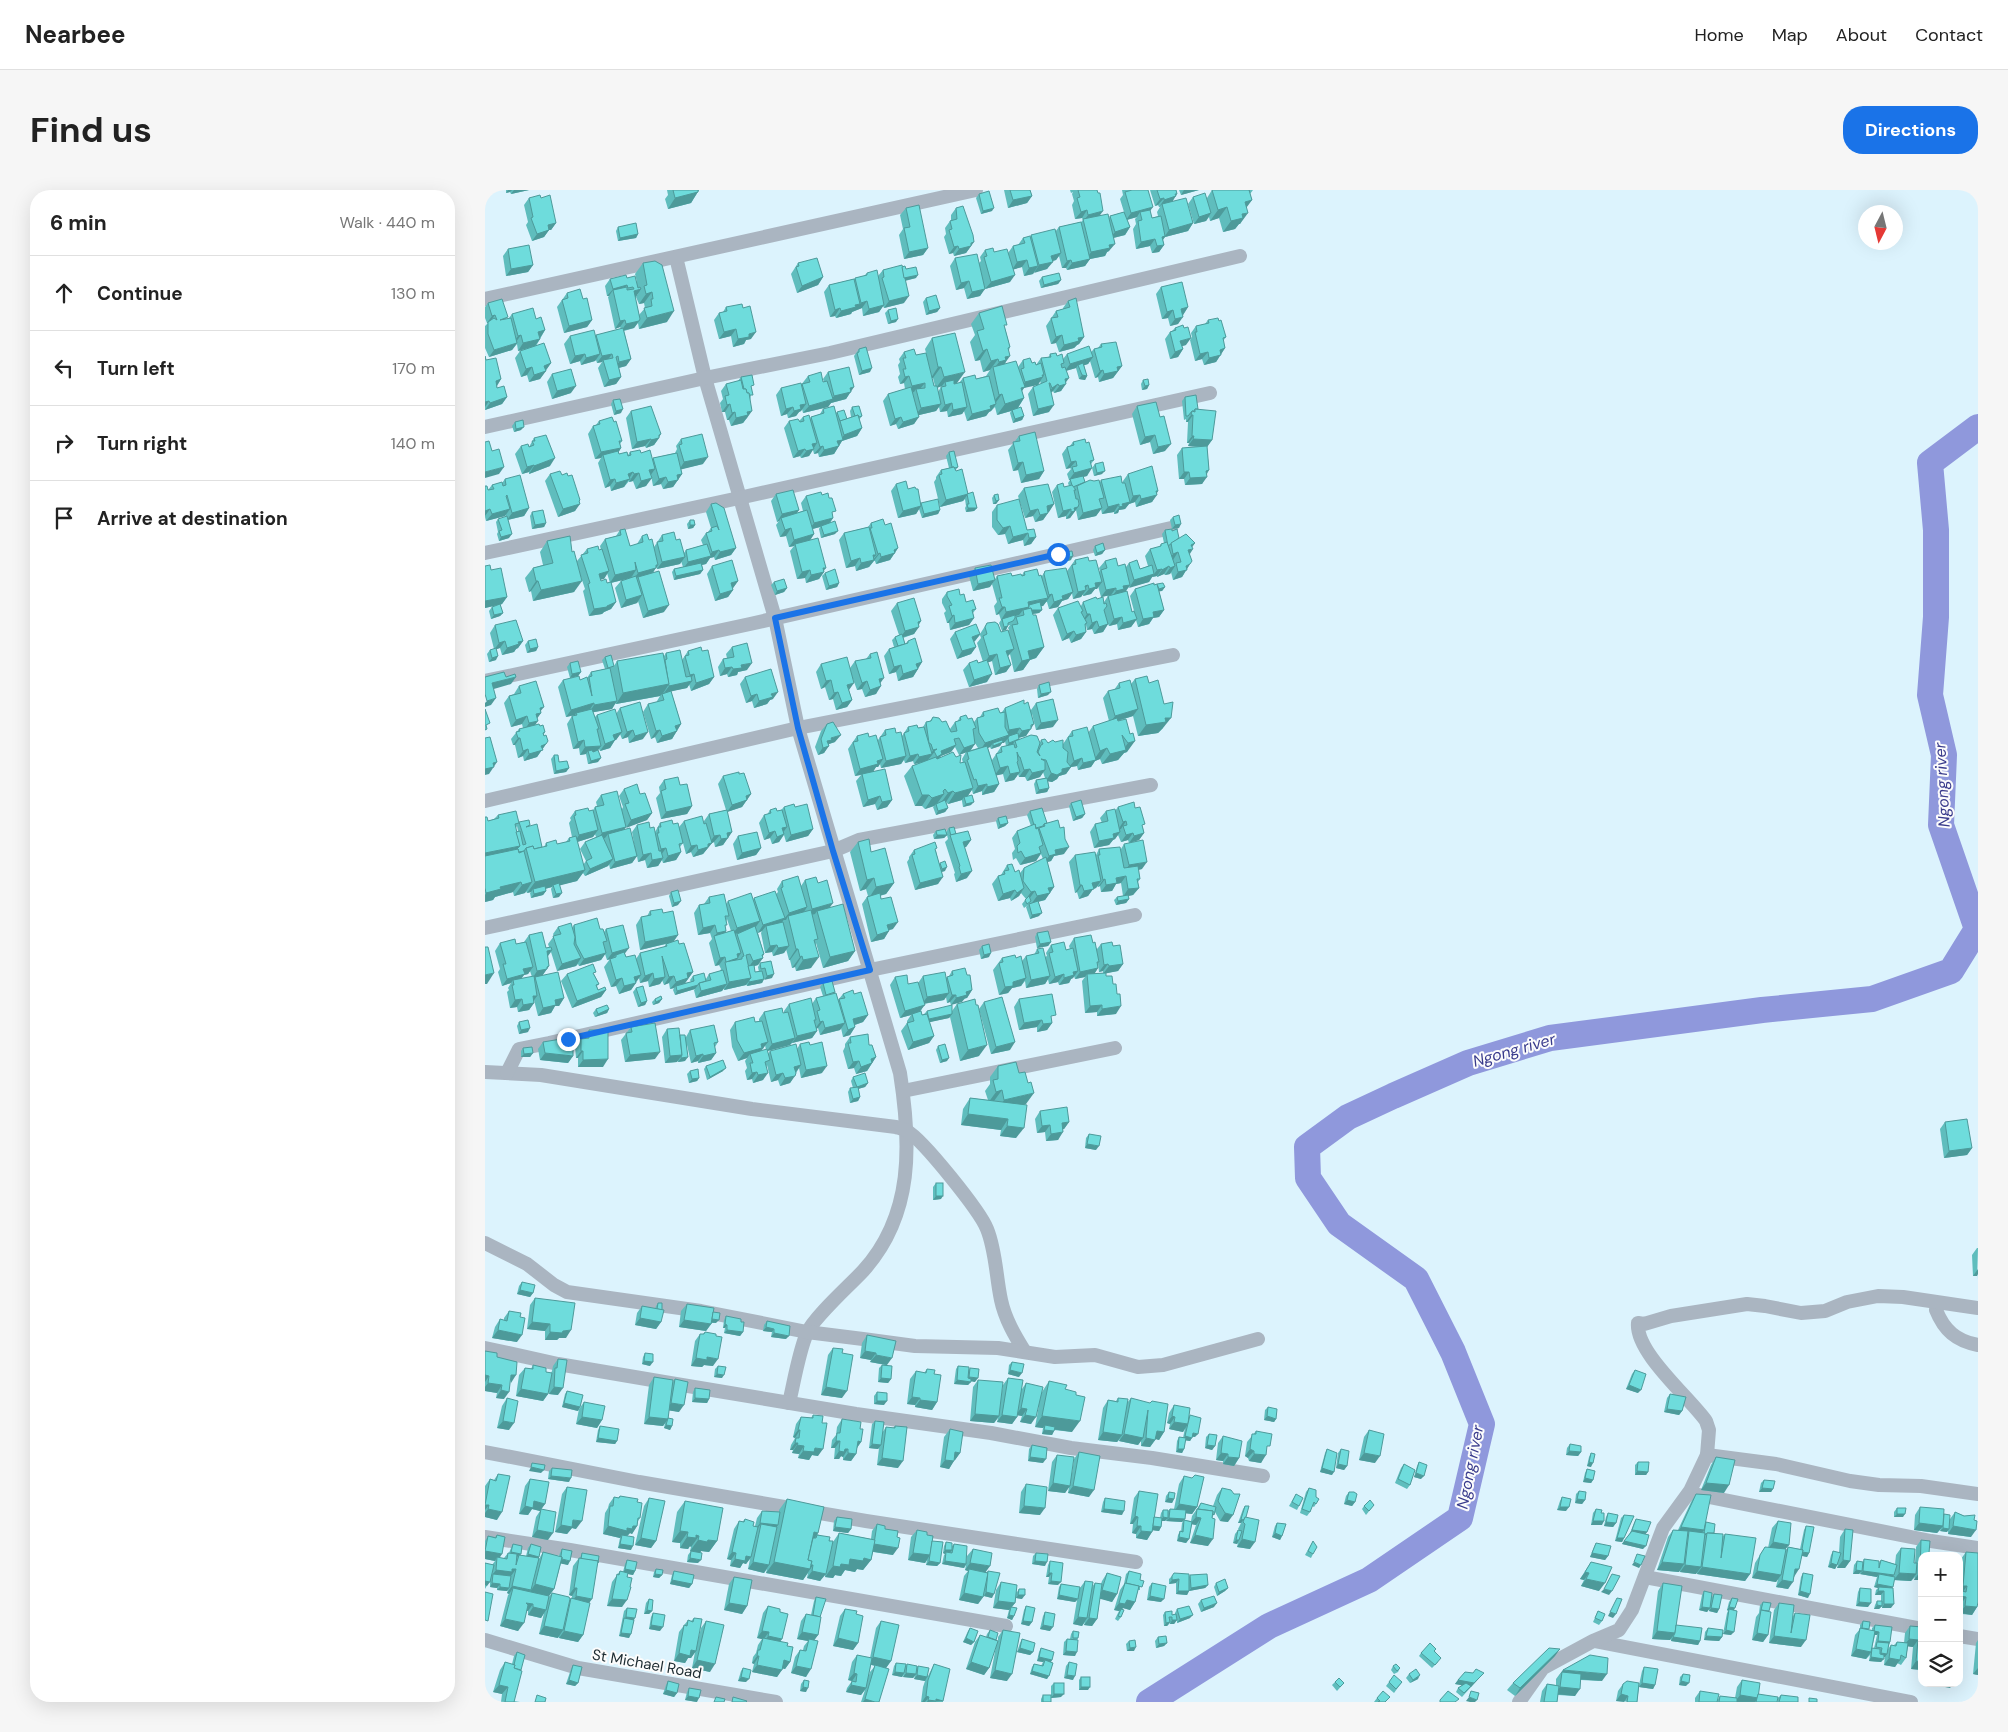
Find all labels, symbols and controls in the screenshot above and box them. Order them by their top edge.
text: Nearbee [25,19,125,50]
text: Home [1694,23,1744,47]
text: Map [1772,23,1808,47]
text: About [1836,23,1887,47]
text: Contact [1915,23,1983,47]
button: Directions [1843,106,1978,154]
text: Find us [30,107,152,153]
north arrow [1858,205,1903,250]
text: 6 min [50,209,107,237]
text: Walk · 440 m [339,212,435,233]
icon: ahead [50,279,78,307]
text: Continue [97,281,183,306]
text: 130 m [391,283,435,304]
icon: left [50,354,78,382]
text: Turn left [97,356,175,381]
text: 170 m [392,358,435,379]
icon: right [50,429,78,457]
text: Turn right [97,431,187,456]
text: 140 m [391,433,435,454]
icon: arrive [50,504,78,532]
text: Arrive at destination [97,506,288,531]
route start [1047,543,1070,566]
water label: Ngong river [1929,741,1955,828]
route end [557,1028,580,1051]
water label: Ngong river [1470,1028,1559,1072]
water label: Ngong river [1452,1422,1489,1511]
map controls [1918,1552,1963,1687]
button: + [1918,1552,1963,1597]
button: − [1918,1597,1963,1642]
button: layers [1918,1642,1963,1687]
street label: St Michael Road [591,1645,703,1683]

